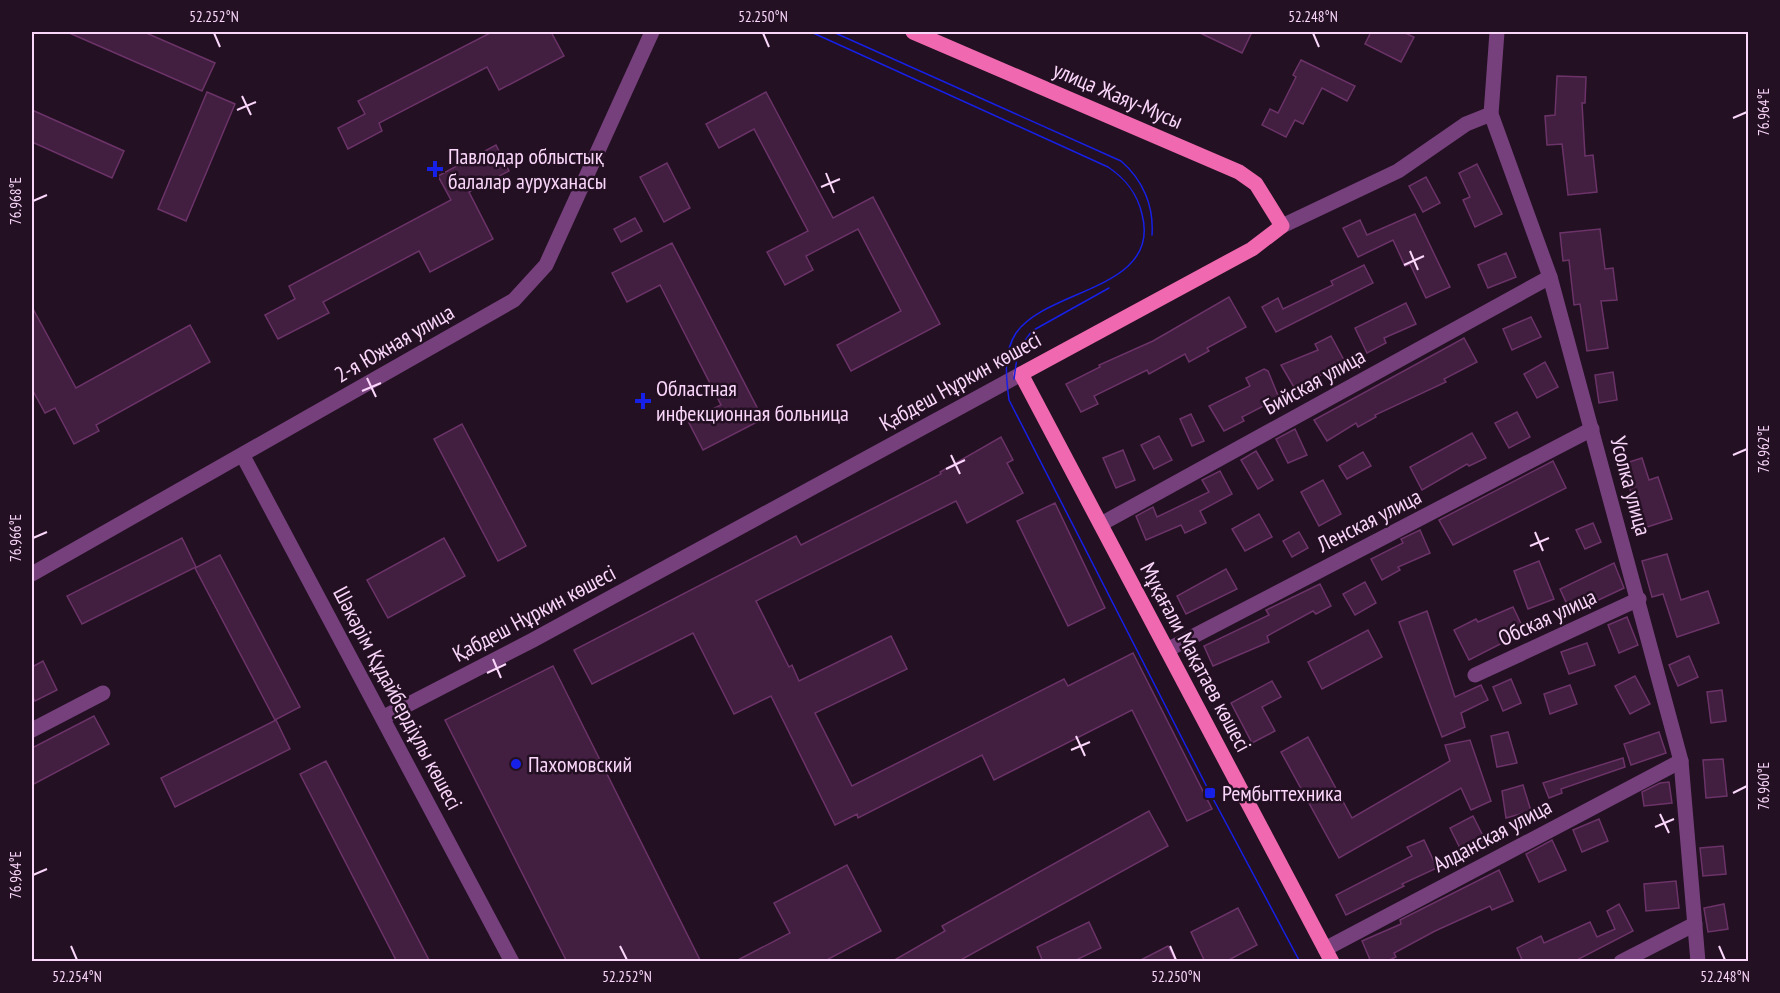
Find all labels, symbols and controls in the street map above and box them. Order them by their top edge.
text: 52.252°N [189,7,239,26]
text: 52.250°N [738,7,788,26]
text: 52.248°N [1288,7,1338,26]
street label: улица Жаяу-Мусы [1049,55,1187,135]
text: 76.964°E [1754,88,1773,136]
place label: Павлодар облыстық балалар ауруханасы [448,142,607,195]
marker: Павлодар облыстық балалар ауруханасы [426,160,444,178]
text: 76.968°E [6,177,25,225]
street label: 2-я Южная улица [329,297,459,389]
street label: Қабдеш Нұркин көшесі [874,325,1046,437]
street label: Бийская улица [1258,341,1370,421]
place label: Областная инфекционная больница [656,374,849,427]
marker: Областная инфекционная больница [634,392,652,410]
text: 76.962°E [1754,425,1773,473]
street label: Усолка улица [1604,433,1658,539]
street label: Ленская улица [1311,482,1426,559]
text: 76.966°E [6,514,25,562]
street label: Мұқағали Мақатаев көшесі [1134,557,1258,757]
street label: Қабдеш Нұркин көшесі [448,558,620,668]
street label: Шәкәрім Құдайбердіұлы көшесі [327,581,469,815]
street label: Обская улица [1494,582,1600,652]
place label: Пахомовский [528,750,632,778]
marker: Пахомовский [509,757,523,771]
text: 76.960°E [1754,762,1773,810]
place label: Рембыттехника [1222,779,1342,807]
marker: Рембыттехника [1203,786,1217,800]
street label: Алданская улица [1428,792,1556,878]
text: 76.964°E [6,851,25,899]
text: 52.254°N [52,967,102,986]
text: 52.252°N [602,967,652,986]
text: 52.250°N [1151,967,1201,986]
text: 52.248°N [1700,967,1750,986]

